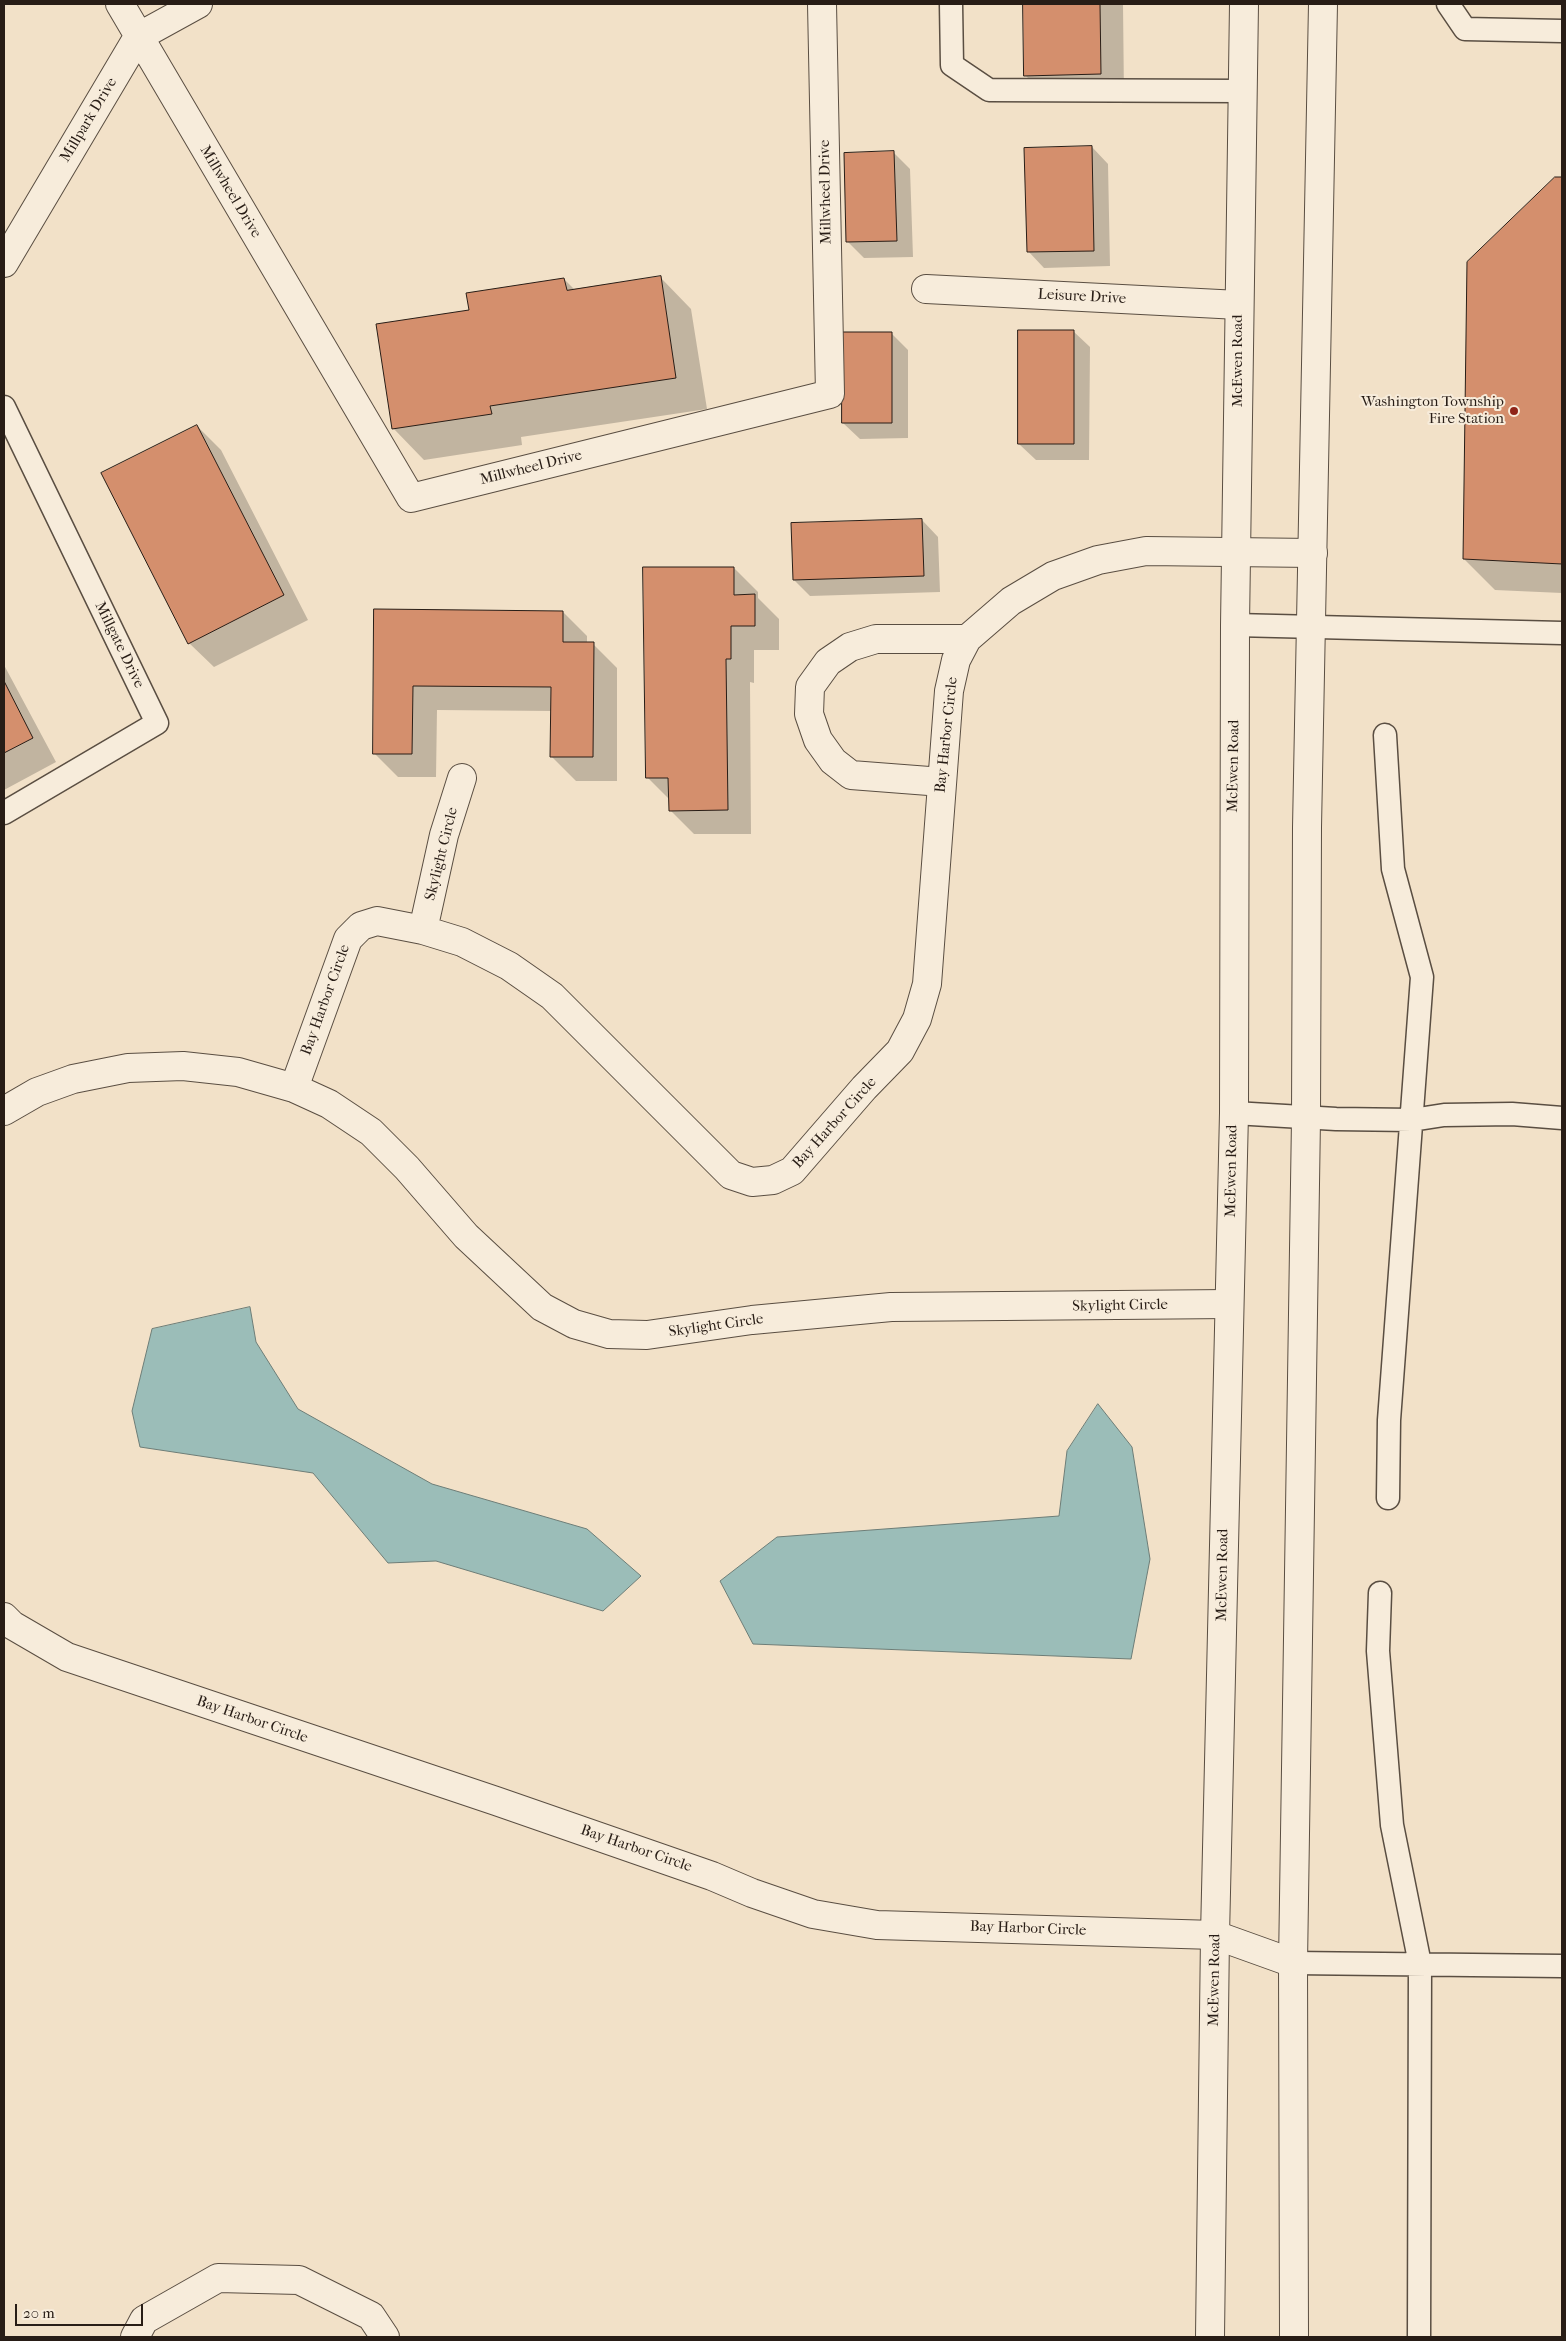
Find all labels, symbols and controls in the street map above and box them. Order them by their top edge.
street label: Millpark Drive [57,74,121,166]
street label: Millwheel Drive [816,140,836,244]
street label: Millwheel Drive [195,143,265,241]
street label: Leisure Drive [1037,286,1127,308]
street label: McEwen Road [1229,315,1247,407]
place label: Washington Township Fire Station [1361,393,1504,428]
marker: Washington Township Fire Station [1508,405,1520,417]
street label: Millwheel Drive [478,447,584,489]
street label: Millgate Drive [90,599,148,691]
street label: Bay Harbor Circle [932,676,962,794]
street label: McEwen Road [1224,720,1244,812]
street label: Skylight Circle [422,805,462,903]
street label: Bay Harbor Circle [298,942,354,1058]
street label: Bay Harbor Circle [789,1074,881,1172]
street label: McEwen Road [1222,1125,1242,1217]
street label: Skylight Circle [1072,1296,1168,1316]
street label: Skylight Circle [667,1310,765,1342]
street label: McEwen Road [1213,1529,1233,1621]
street label: Bay Harbor Circle [194,1693,310,1747]
street label: Bay Harbor Circle [578,1822,694,1876]
street label: Bay Harbor Circle [969,1918,1087,1940]
street label: McEwen Road [1205,1934,1225,2026]
scale bar [18,2294,145,2326]
text: 20 m [23,2304,55,2322]

